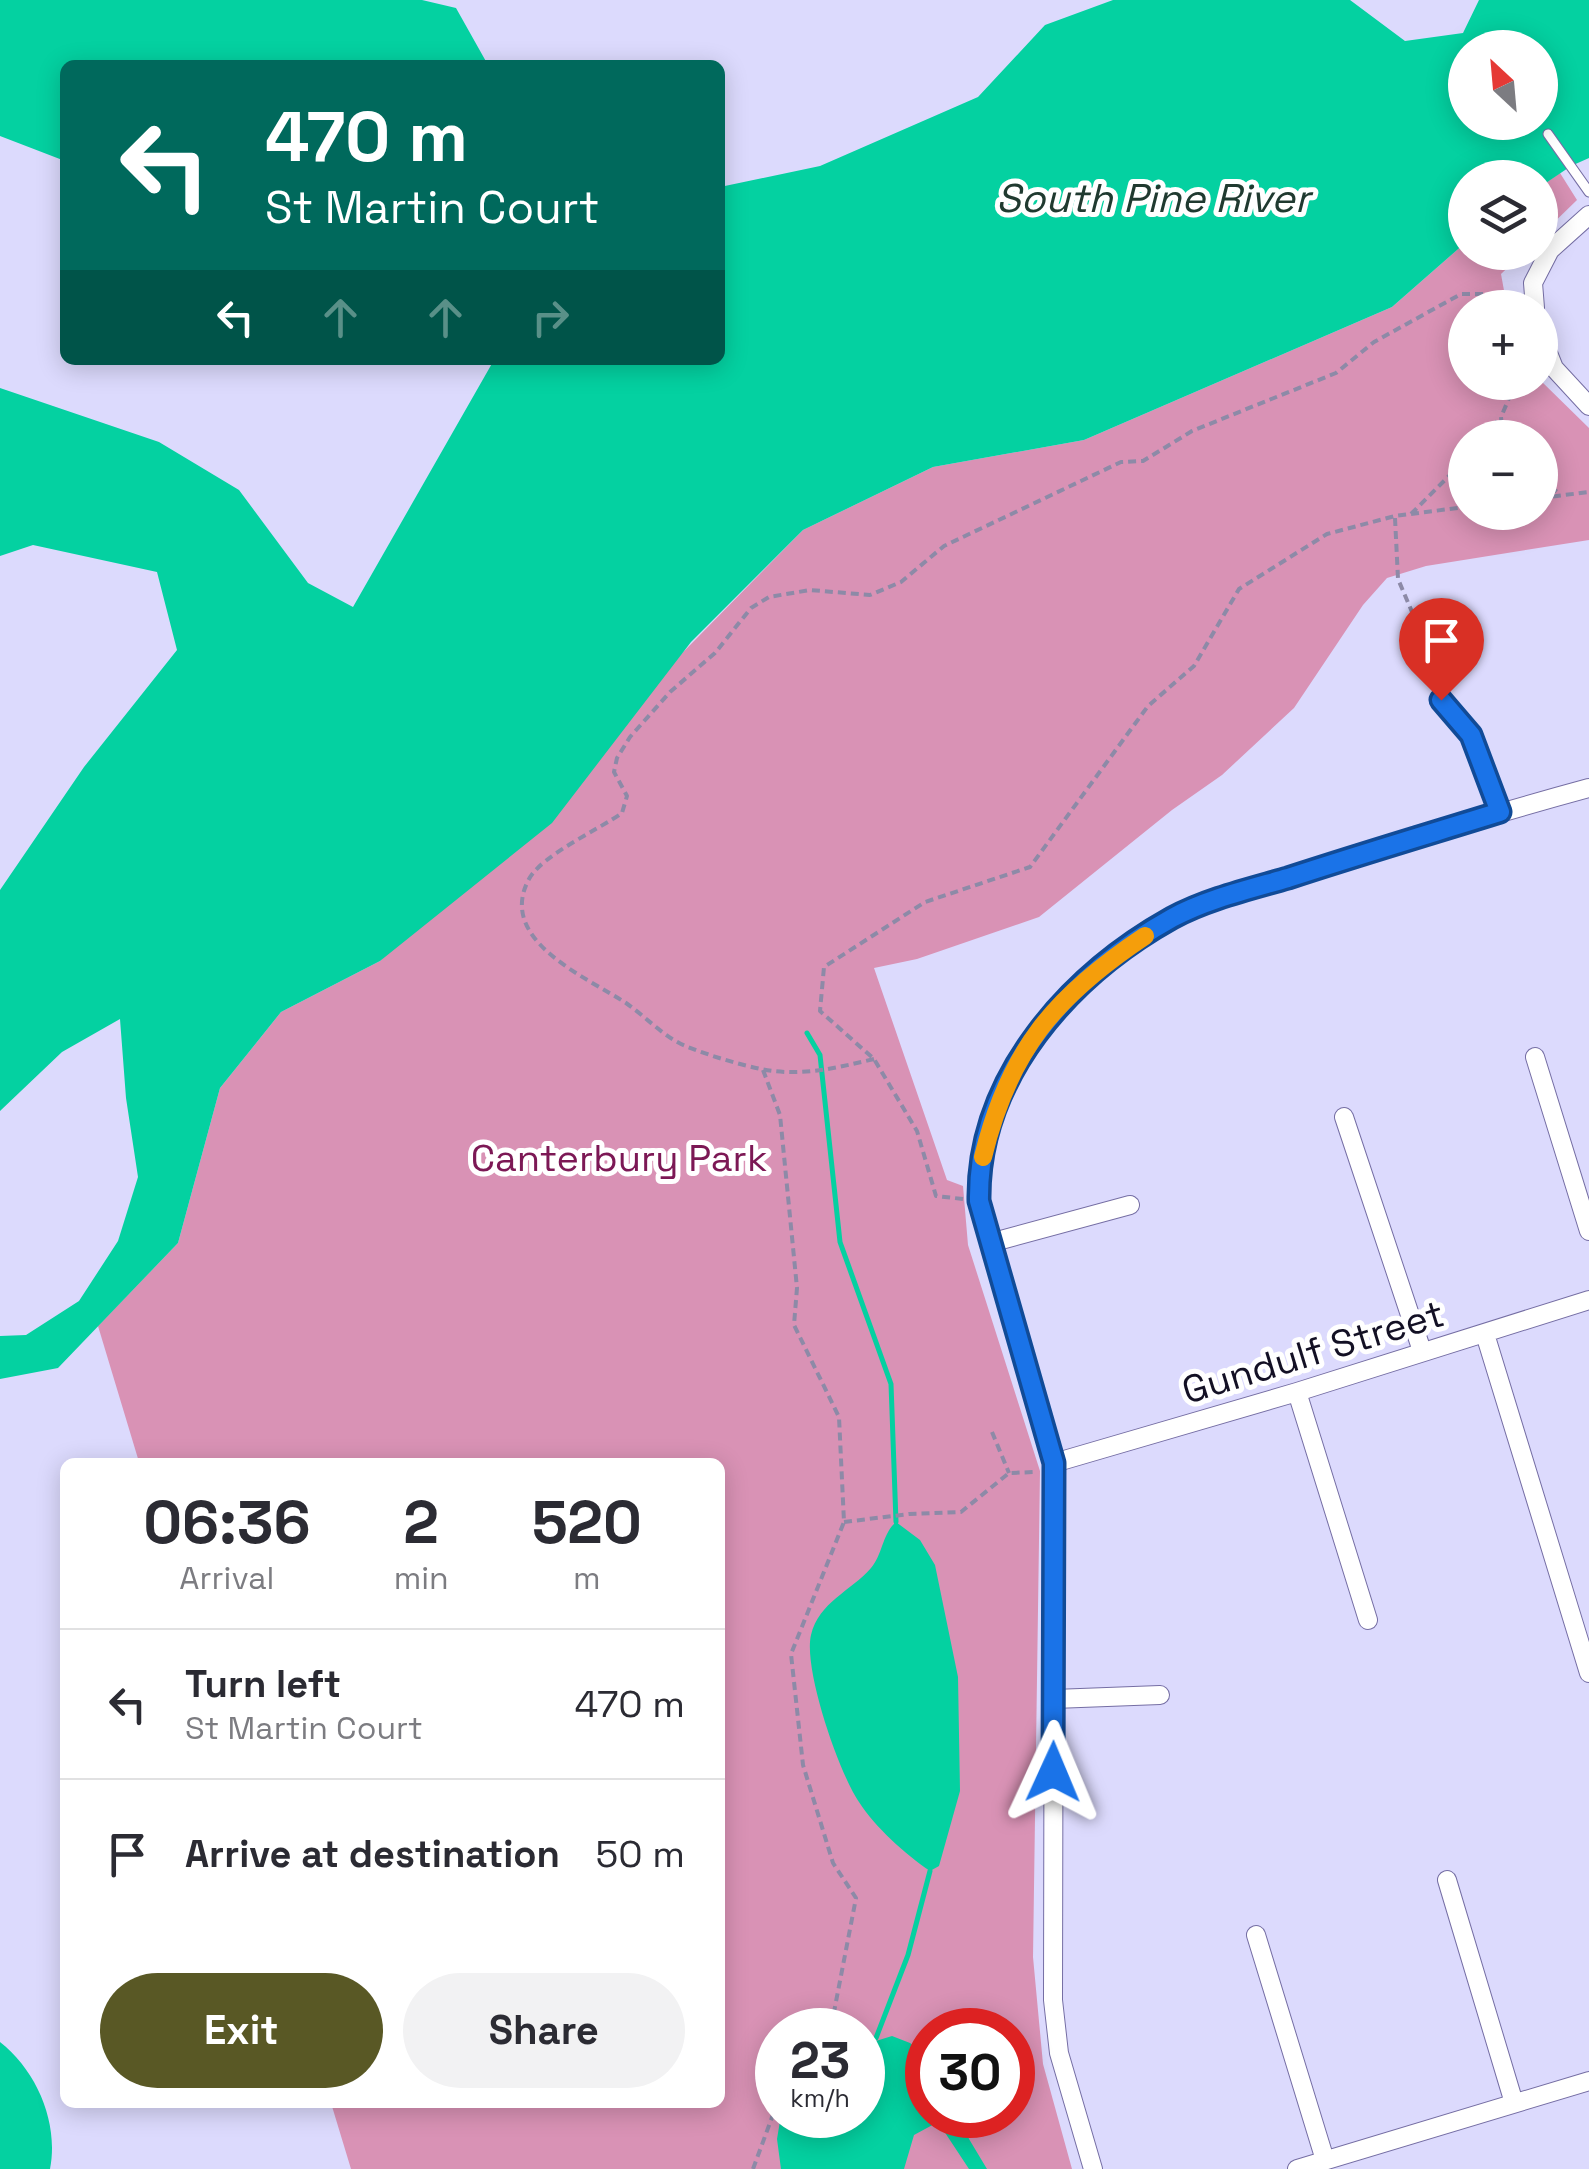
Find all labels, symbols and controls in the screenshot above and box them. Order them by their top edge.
north arrow [1448,30,1558,140]
map controls [1448,30,1558,530]
text: 470 m [265,92,468,181]
icon: left [100,100,230,230]
button: layers [1448,160,1558,270]
water label: South Pine River [996,173,1314,224]
text: St Martin Court [265,179,599,236]
icon: left [208,290,263,345]
icon: ahead [313,290,368,345]
icon: ahead [418,290,473,345]
icon: right [523,290,578,345]
button: + [1448,290,1558,400]
button: − [1448,420,1558,530]
pin [1399,598,1484,701]
icon: arrive [1414,613,1469,668]
park label: Canterbury Park [471,1134,767,1182]
street label: Gundulf Street [1176,1289,1450,1415]
text: 06:36 [143,1484,311,1561]
text: 2 [403,1484,439,1561]
text: 520 [532,1484,642,1561]
text: Arrival [179,1558,274,1598]
text: min [394,1558,449,1598]
text: m [573,1558,601,1598]
text: Turn left [185,1660,341,1708]
icon: left [100,1677,155,1732]
text: 470 m [575,1680,685,1728]
text: St Martin Court [185,1708,423,1748]
position arrow [1001,1720,1105,1824]
icon: arrive [100,1827,155,1882]
text: Arrive at destination [185,1830,560,1878]
text: 50 m [595,1830,685,1878]
button: Exit [100,1973,383,2088]
button: Share [403,1973,685,2088]
speed limit sign: 30 [905,2008,1035,2138]
text: 23 [790,2029,850,2093]
text: km/h [790,2082,850,2114]

